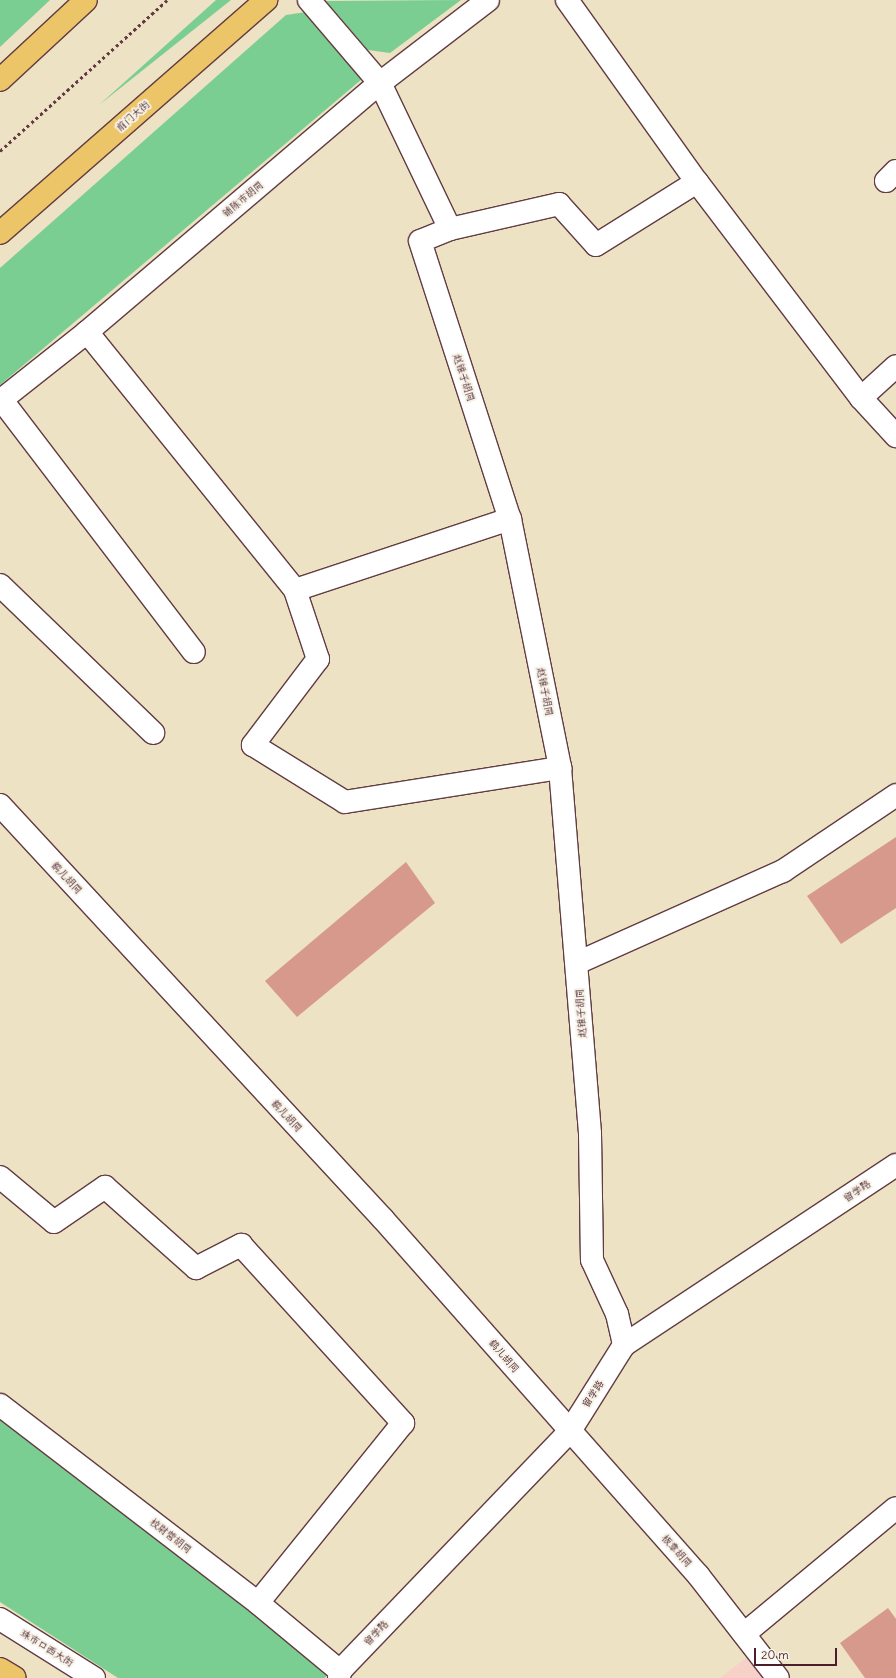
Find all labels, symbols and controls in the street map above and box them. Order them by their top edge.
street label: 前门大街 [114,98,152,134]
street label: 铺陈市胡同 [220,178,266,220]
street label: 赵锥子胡同 [451,352,477,404]
street label: 赵锥子胡同 [534,666,556,718]
street label: 鹞儿胡同 [49,859,85,897]
street label: 赵锥子胡同 [573,988,589,1038]
street label: 鹞儿胡同 [269,1097,305,1135]
street label: 留学路 [841,1178,873,1204]
street label: 鹞儿胡同 [486,1337,522,1375]
street label: 留学路 [580,1378,606,1410]
street label: 校尉营胡同 [148,1516,194,1556]
street label: 板章胡同 [659,1532,695,1570]
street label: 留学路 [361,1618,391,1648]
street label: 珠市口西大街 [18,1627,76,1669]
scale bar [756,1640,839,1666]
text: 20 m [761,1647,789,1662]

